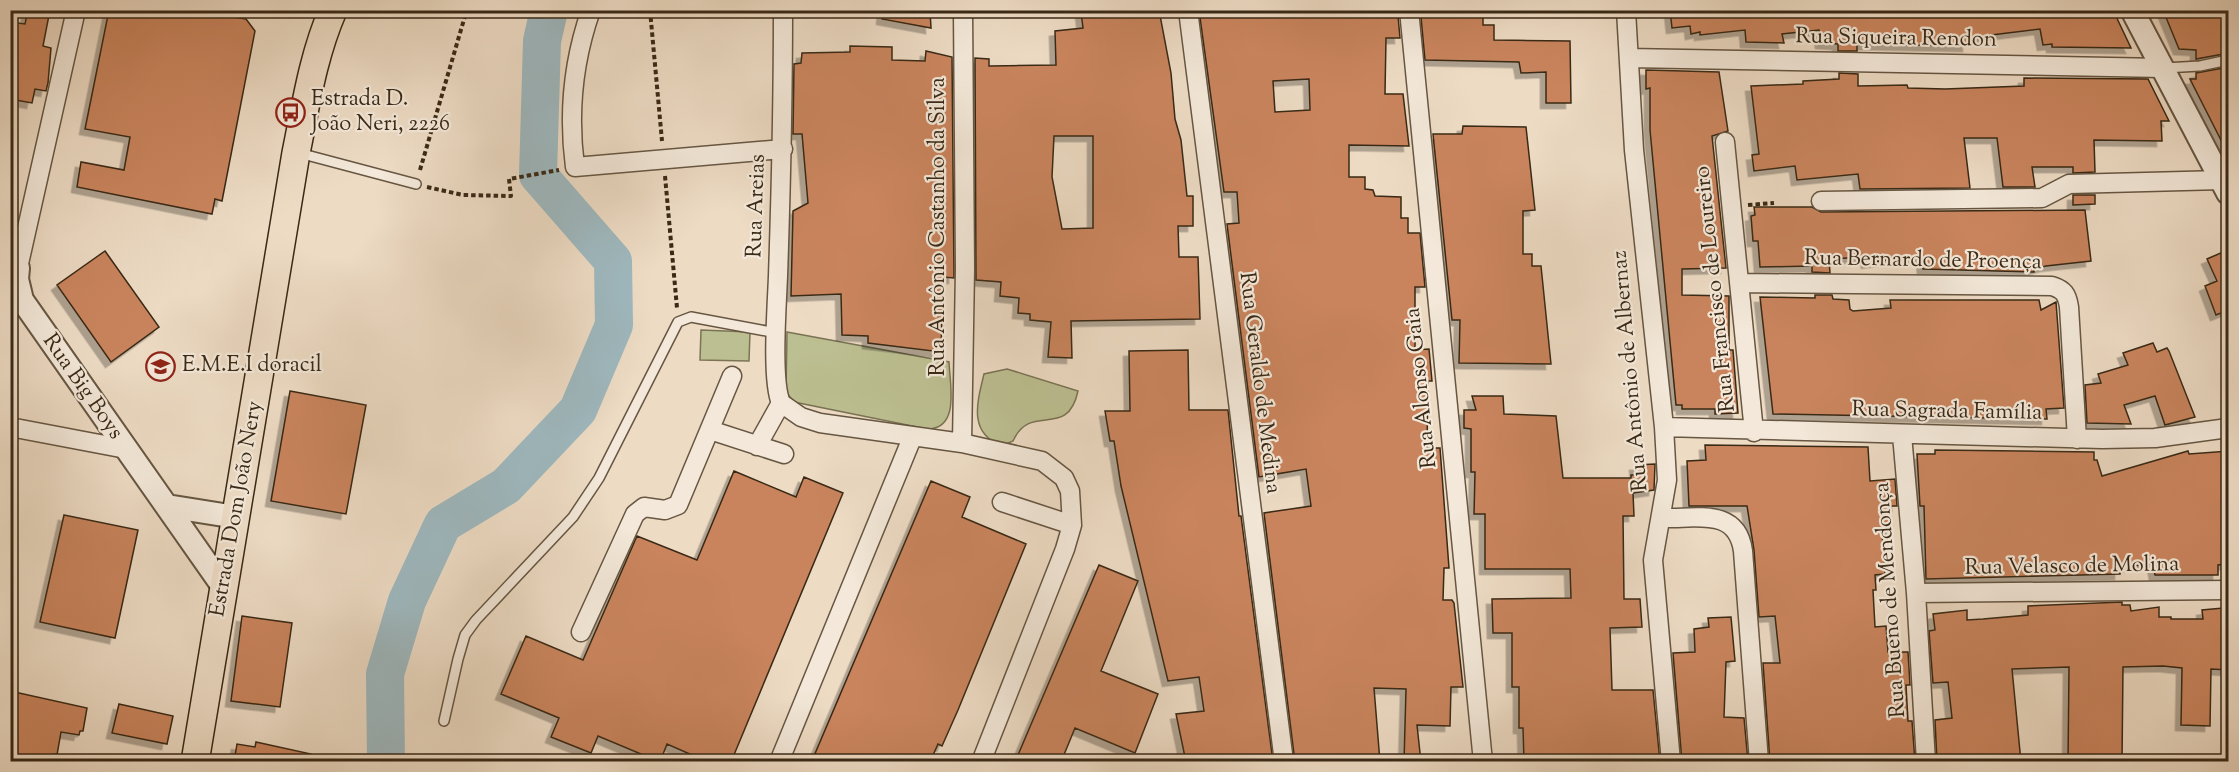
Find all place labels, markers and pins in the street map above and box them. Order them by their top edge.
place label: Estrada D. João Neri, 2226 [310,84,450,141]
bus stop icon: Estrada D. João Neri, 2226 [274,97,306,129]
school or university icon: E.M.E.I doracil [145,350,177,382]
place label: E.M.E.I doracil [182,350,322,382]

